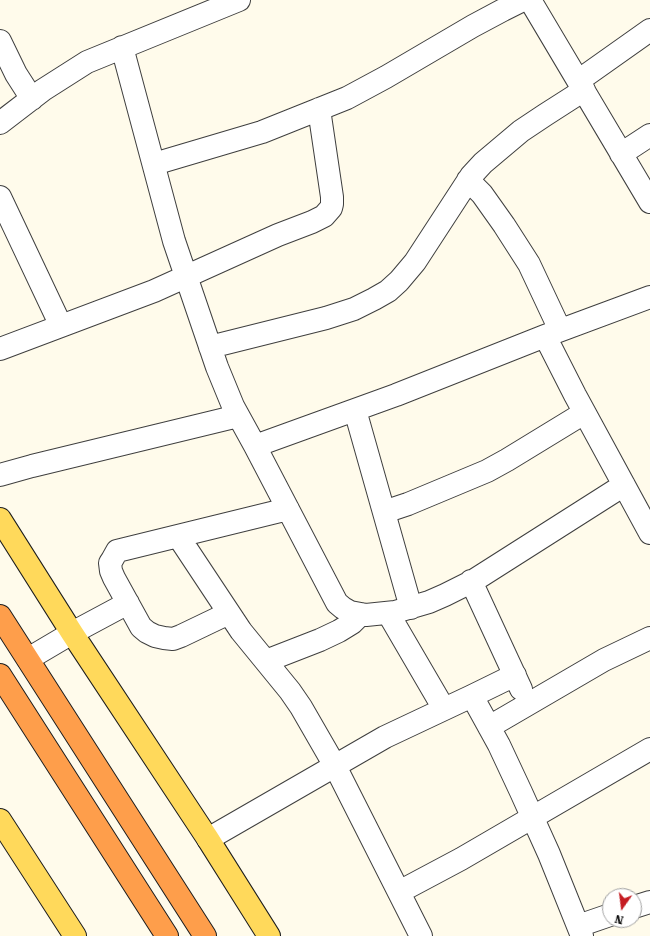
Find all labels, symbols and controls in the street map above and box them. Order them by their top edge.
north arrow [602,888,642,928]
text: N [614,912,625,926]

